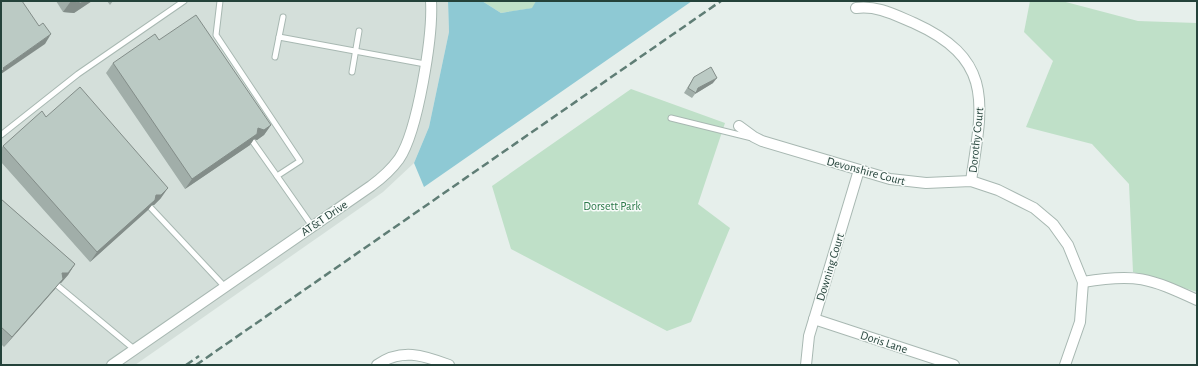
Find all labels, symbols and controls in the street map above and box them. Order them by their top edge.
street label: Dorothy Court [967,106,986,173]
street label: Devonshire Court [825,155,907,187]
street label: AT&T Drive [299,198,349,238]
park label: Dorsett Park [583,200,641,212]
street label: Downing Court [814,231,846,302]
street label: Doris Lane [859,329,909,355]

